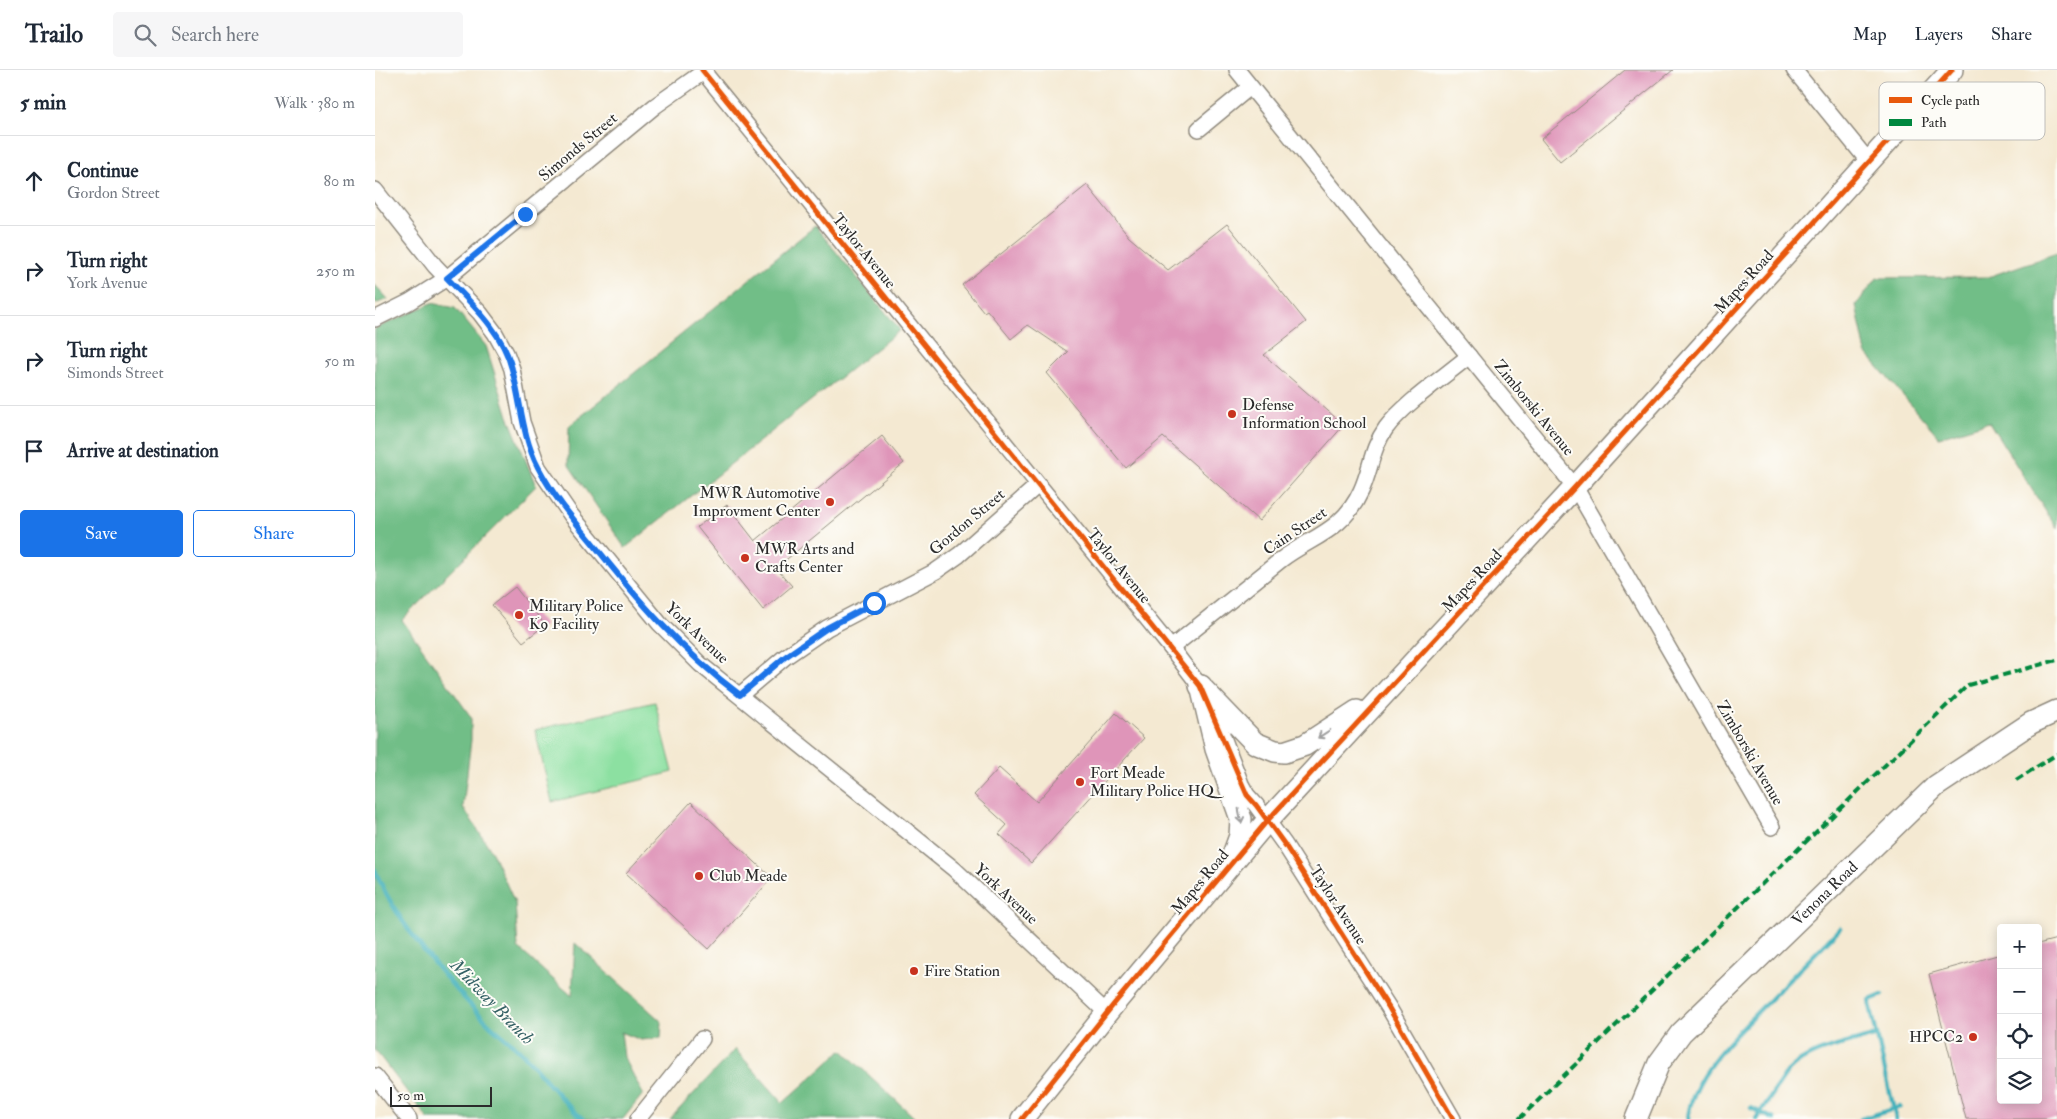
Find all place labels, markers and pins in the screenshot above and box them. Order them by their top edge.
place label: Defense Information School [1242,395,1366,433]
marker: Defense Information School [1226,408,1238,420]
place label: MWR Automotive Improvment Center [693,483,820,522]
marker: MWR Automotive Improvment Center [824,496,836,508]
place label: MWR Arts and Crafts Center [755,539,855,577]
marker: MWR Arts and Crafts Center [739,552,751,564]
place label: Military Police K9 Facility [529,596,623,634]
marker: Military Police K9 Facility [513,609,525,621]
place label: Fort Meade Military Police HQ [1090,763,1224,801]
marker: Fort Meade Military Police HQ [1074,776,1086,788]
place label: Club Meade [709,866,788,886]
marker: Club Meade [693,870,705,882]
place label: Fire Station [924,961,1000,981]
marker: Fire Station [908,965,920,977]
place label: HPCC2 [1909,1027,1963,1047]
marker: HPCC2 [1967,1031,1979,1043]

